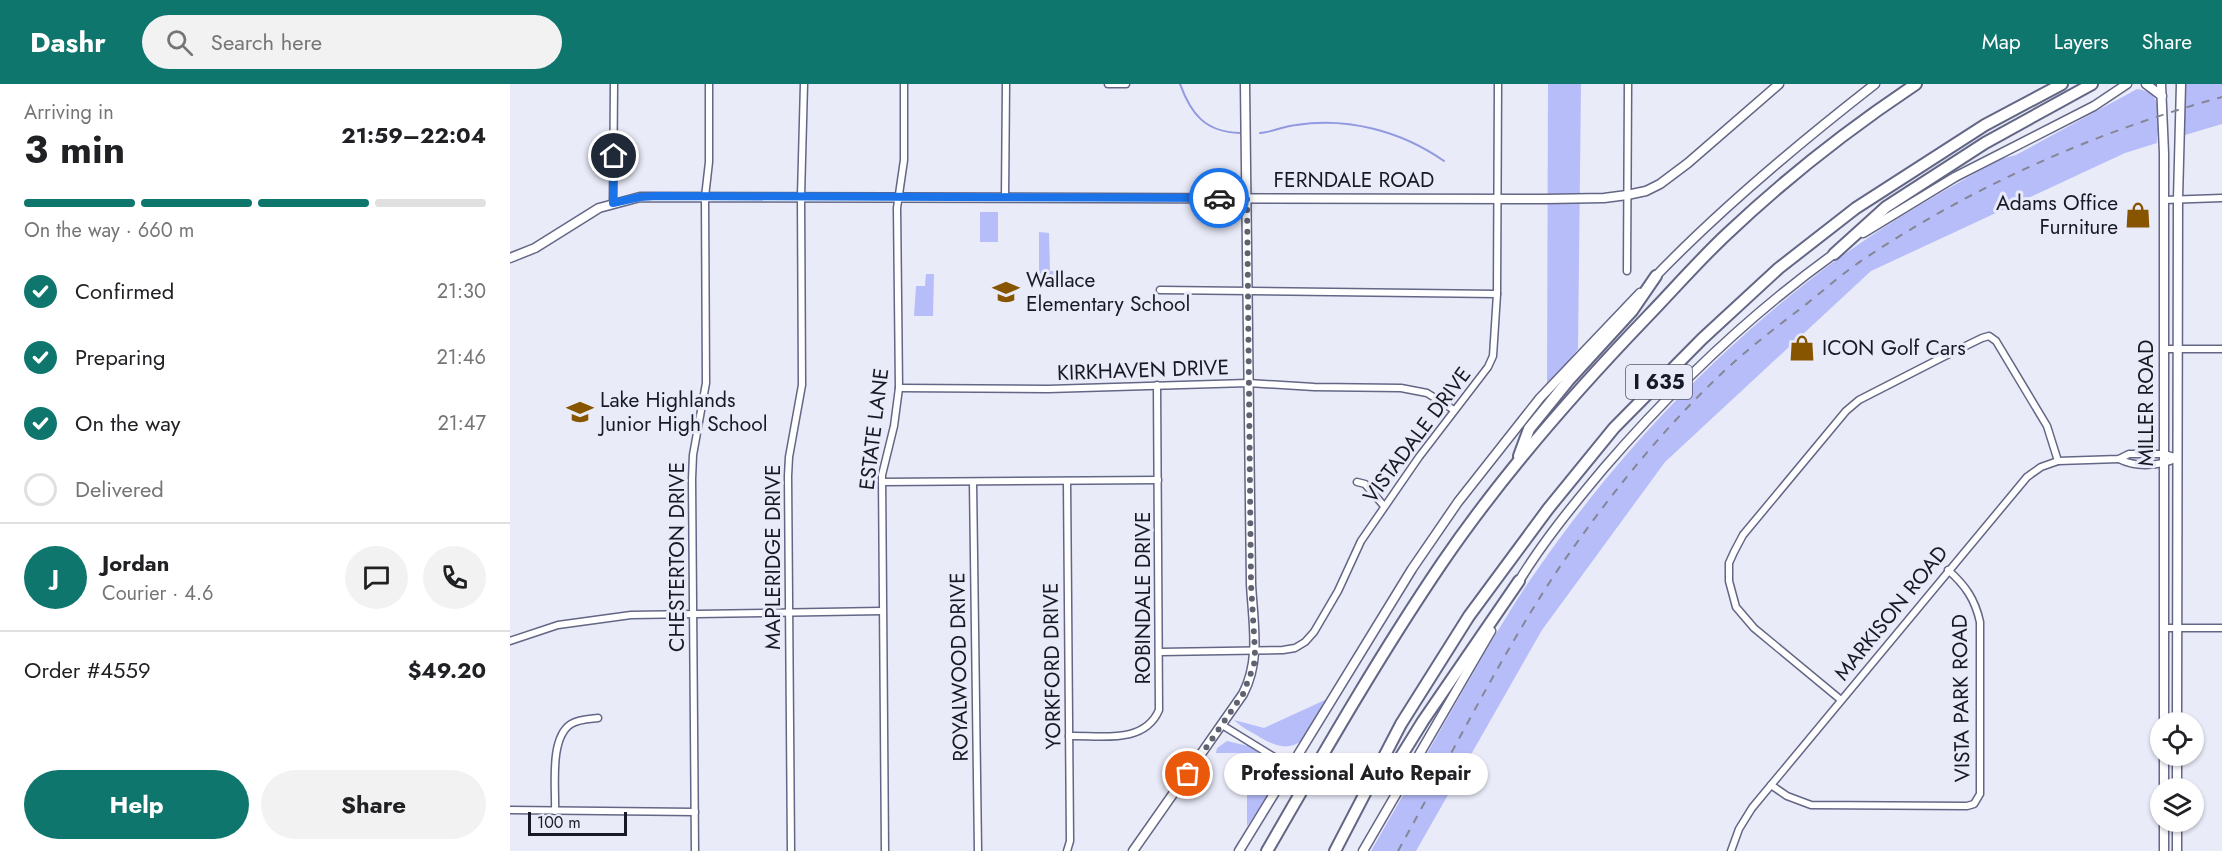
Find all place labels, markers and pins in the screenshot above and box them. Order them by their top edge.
pin [588,130,639,181]
place label: Adams Office Furniture [1996,188,2118,242]
shop icon: Adams Office Furniture [2123,200,2153,230]
place label: Wallace Elementary School [1026,265,1190,319]
school or university icon: Wallace Elementary School [991,277,1021,307]
shop icon: ICON Golf Cars [1787,333,1817,363]
place label: ICON Golf Cars [1822,333,1966,363]
place label: Lake Highlands Junior High School [597,385,768,439]
school or university icon: Lake Highlands Junior High School [565,397,595,427]
pin [1162,748,1213,799]
callout: Professional Auto Repair [1224,753,1488,795]

